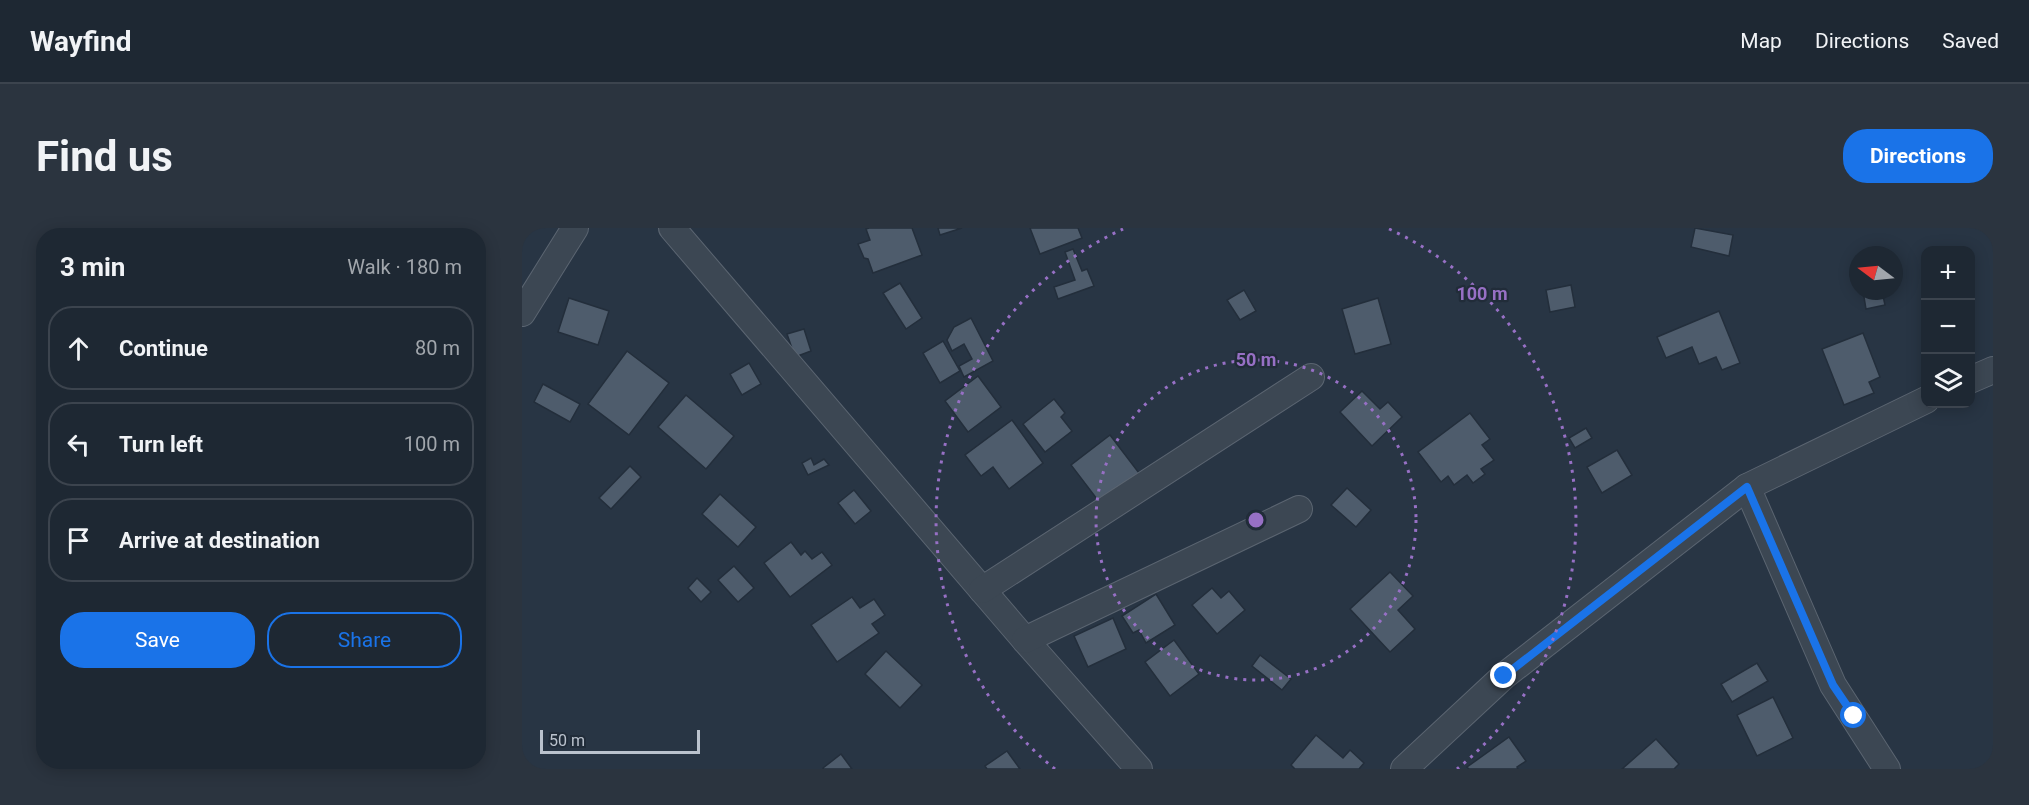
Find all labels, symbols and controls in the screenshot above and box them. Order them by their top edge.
text: Wayfind [30,25,131,58]
text: Map [1740,29,1782,53]
text: Directions [1815,29,1909,53]
text: Saved [1942,29,1999,53]
button: Directions [1843,129,1993,183]
text: Find us [36,132,173,181]
north arrow [1849,246,1903,300]
map controls [1921,246,1975,408]
button: + [1921,246,1975,300]
text: 3 min [60,252,125,282]
text: Walk · 180 m [347,255,462,279]
text: 100 m [1456,283,1508,304]
button: − [1921,300,1975,354]
icon: ahead [62,332,95,365]
text: Continue [119,336,208,361]
text: 80 m [415,336,460,360]
text: 50 m [1236,349,1276,370]
button: layers [1921,354,1975,408]
icon: left [62,428,95,461]
text: Turn left [119,432,203,457]
text: 100 m [404,432,460,456]
centre of rings [1246,510,1266,530]
icon: arrive [62,524,95,557]
text: Arrive at destination [119,528,320,553]
button: Save [60,612,255,668]
button: Share [267,612,462,668]
route end [1490,662,1516,688]
route start [1840,702,1866,728]
scale bar [540,727,700,754]
text: 50 m [549,731,585,750]

